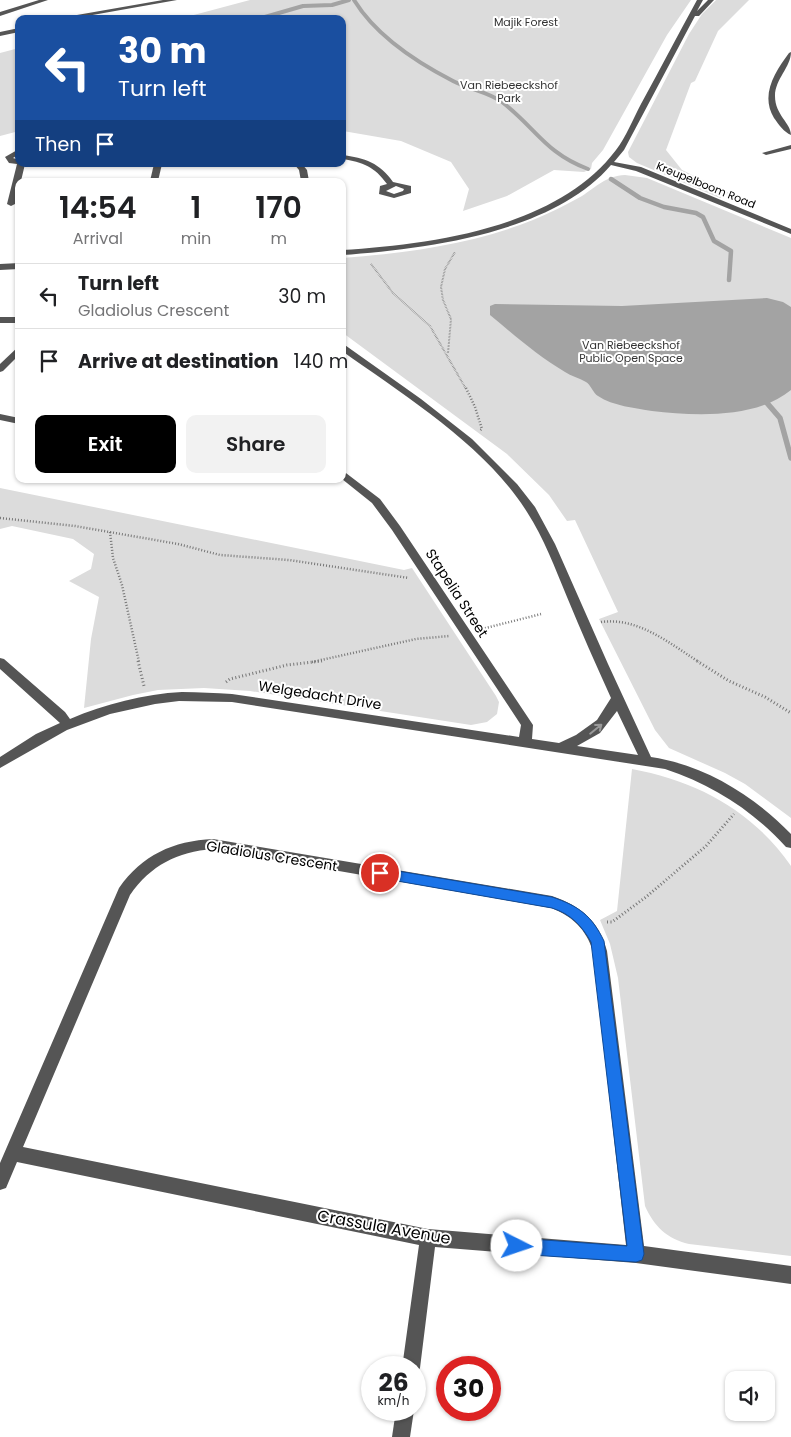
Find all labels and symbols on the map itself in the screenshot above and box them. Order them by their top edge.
park label: Majik Forest [494,14,558,30]
park label: Van Riebeeckshof Park [460,77,558,106]
street label: Kreupelboom Road [654,158,758,212]
park label: Van Riebeeckshof Public Open Space [579,337,683,366]
street label: Stapelia Street [421,545,493,641]
street label: Welgedacht Drive [257,675,383,715]
one-way arrow [589,724,602,735]
street label: Gladiolus Crescent [205,836,339,876]
pin [359,852,401,894]
street label: Crassula Avenue [315,1204,453,1250]
position arrow [490,1219,542,1271]
speed limit sign: 30 [436,1356,501,1421]

